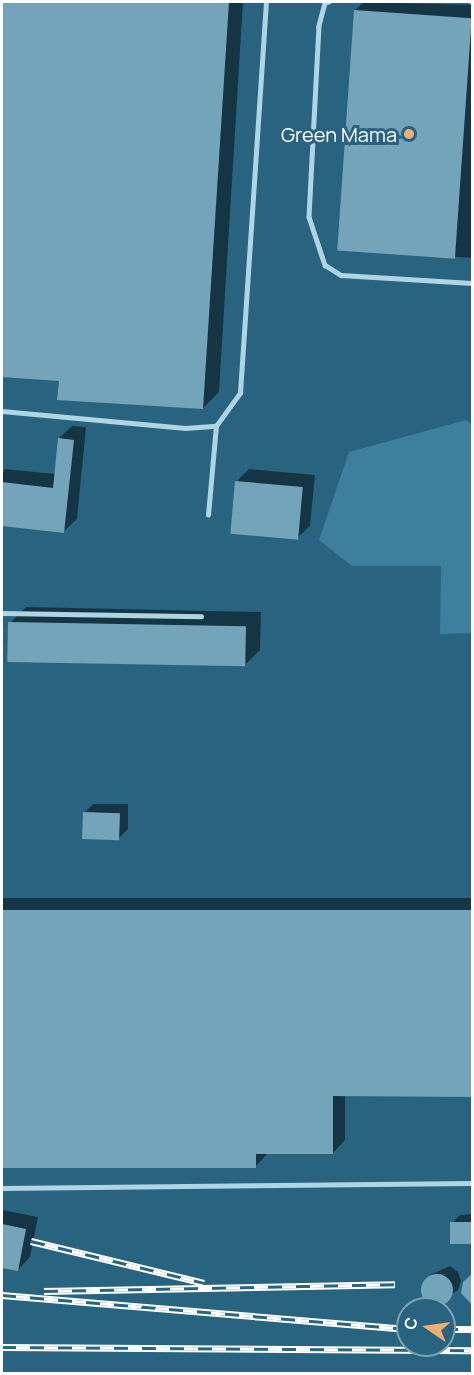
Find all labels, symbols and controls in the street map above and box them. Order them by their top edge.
place label: Green Mama [281,122,397,146]
marker: Green Mama [402,127,416,141]
north arrow [396,1297,456,1357]
text: С [398,1315,422,1332]

